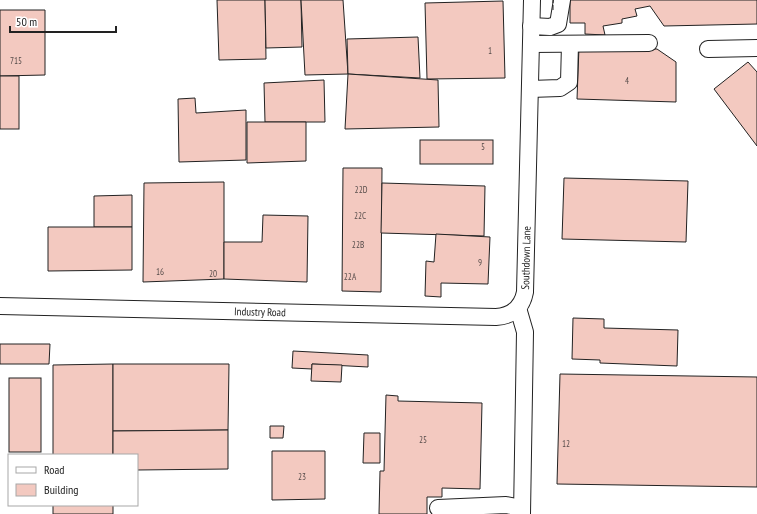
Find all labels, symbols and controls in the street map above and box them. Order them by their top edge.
scale bar [10,8,116,34]
text: 50 m [16,14,37,29]
house number: 1 [488,45,492,56]
house number: 715 [10,55,22,66]
house number: 4 [625,75,629,86]
house number: 5 [481,141,485,152]
house number: 22D [355,184,368,195]
house number: 22C [354,210,366,221]
street label: Southdown Lane [518,225,534,290]
house number: 22B [352,239,364,250]
house number: 9 [478,257,482,268]
house number: 16 [156,266,164,277]
house number: 20 [209,268,217,279]
house number: 22A [344,271,357,282]
street label: Industry Road [234,304,286,319]
house number: 25 [419,434,427,445]
house number: 12 [562,438,570,449]
legend [8,454,138,506]
text: Road [44,462,64,477]
house number: 23 [298,471,306,482]
text: Building [44,482,79,497]

